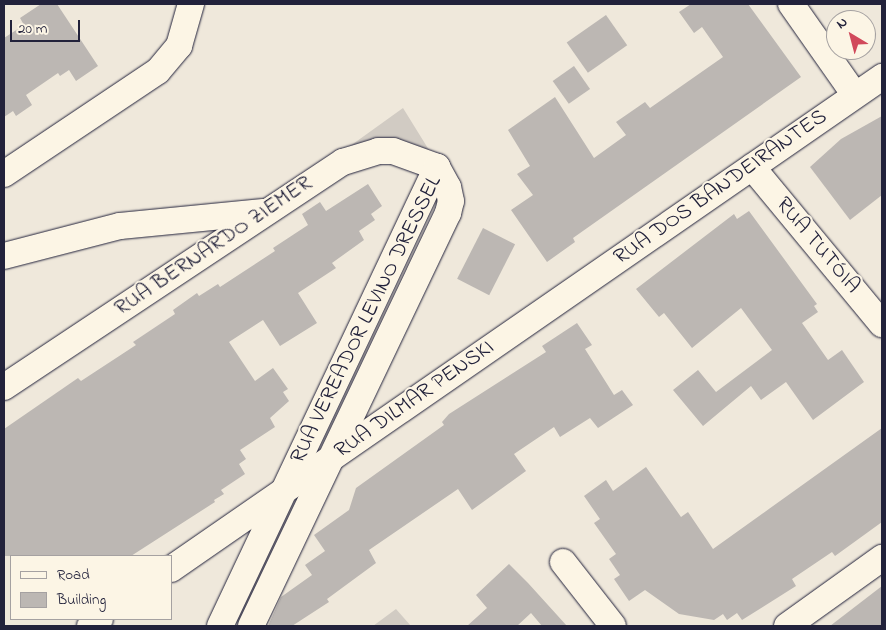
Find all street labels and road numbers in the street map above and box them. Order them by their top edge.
street label: RUA DOS BANDEIRANTES [609,104,833,272]
street label: RUA BERNARDO ZIEMER [110,171,318,323]
street label: RUA VEREADOR LEVINO DRESSEL [286,172,448,468]
street label: RUA TUTÓIA [769,193,865,299]
street label: RUA DILMAR PENSKI [330,335,500,465]

